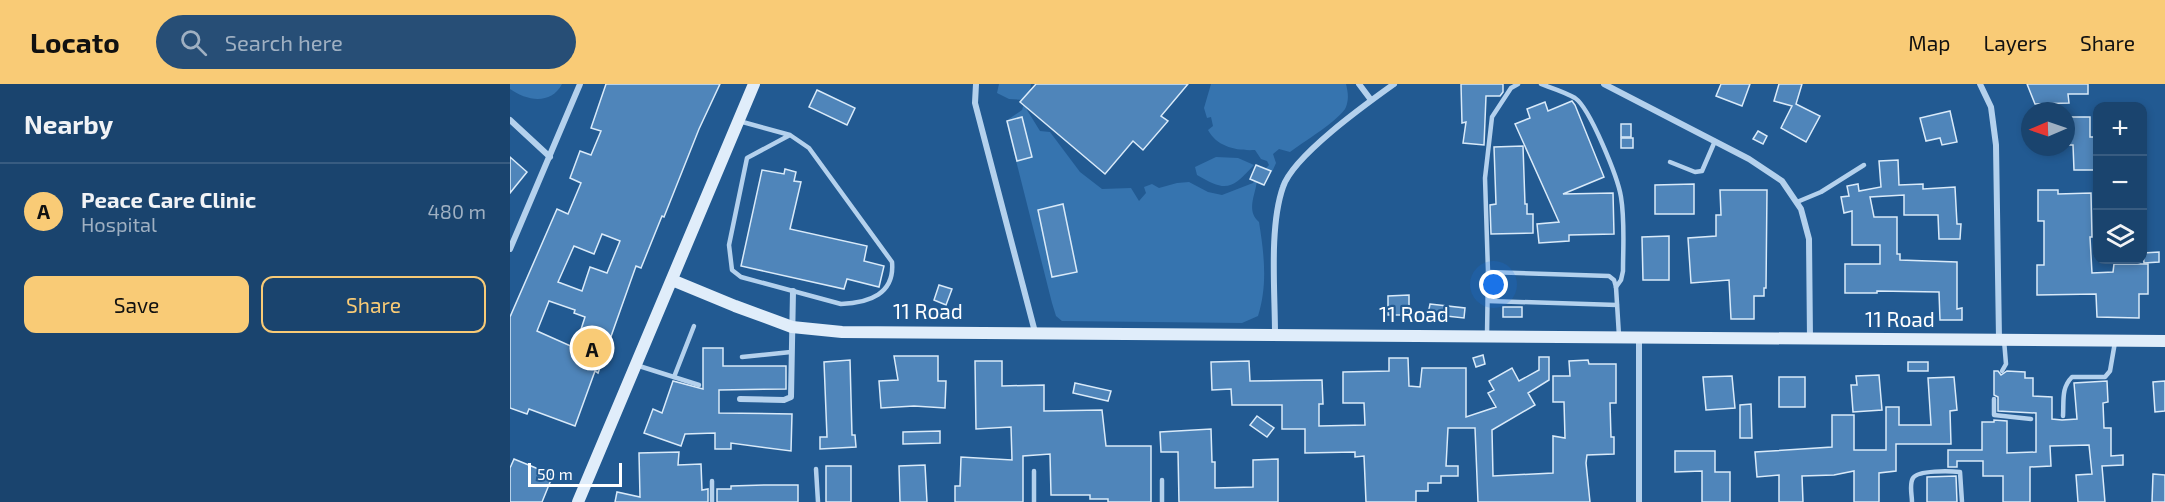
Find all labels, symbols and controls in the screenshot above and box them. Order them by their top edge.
search box [156,15,576,69]
text: Locato [30,25,120,59]
icon: search [177,26,210,59]
text: Search here [225,29,343,55]
text: Map [1908,30,1950,55]
text: Layers [1983,30,2047,55]
text: Share [2080,30,2135,55]
north arrow [2021,102,2075,156]
map controls [2093,102,2147,264]
button: + [2093,102,2147,156]
text: Nearby [24,108,113,139]
button: − [2093,156,2147,210]
text: Peace Care Clinic [81,186,256,212]
text: A [37,199,50,223]
text: 480 m [428,199,486,223]
button: layers [2093,210,2147,264]
text: Hospital [81,212,157,236]
your location [1479,270,1508,299]
button: Save [24,276,249,333]
button: Share [261,276,486,333]
street label: 11 Road [893,298,963,323]
street label: 11 Road [1379,301,1449,326]
street label: 11 Road [1865,306,1935,331]
pin: A [572,326,611,370]
scale bar [528,460,622,488]
text: 50 m [537,464,573,483]

